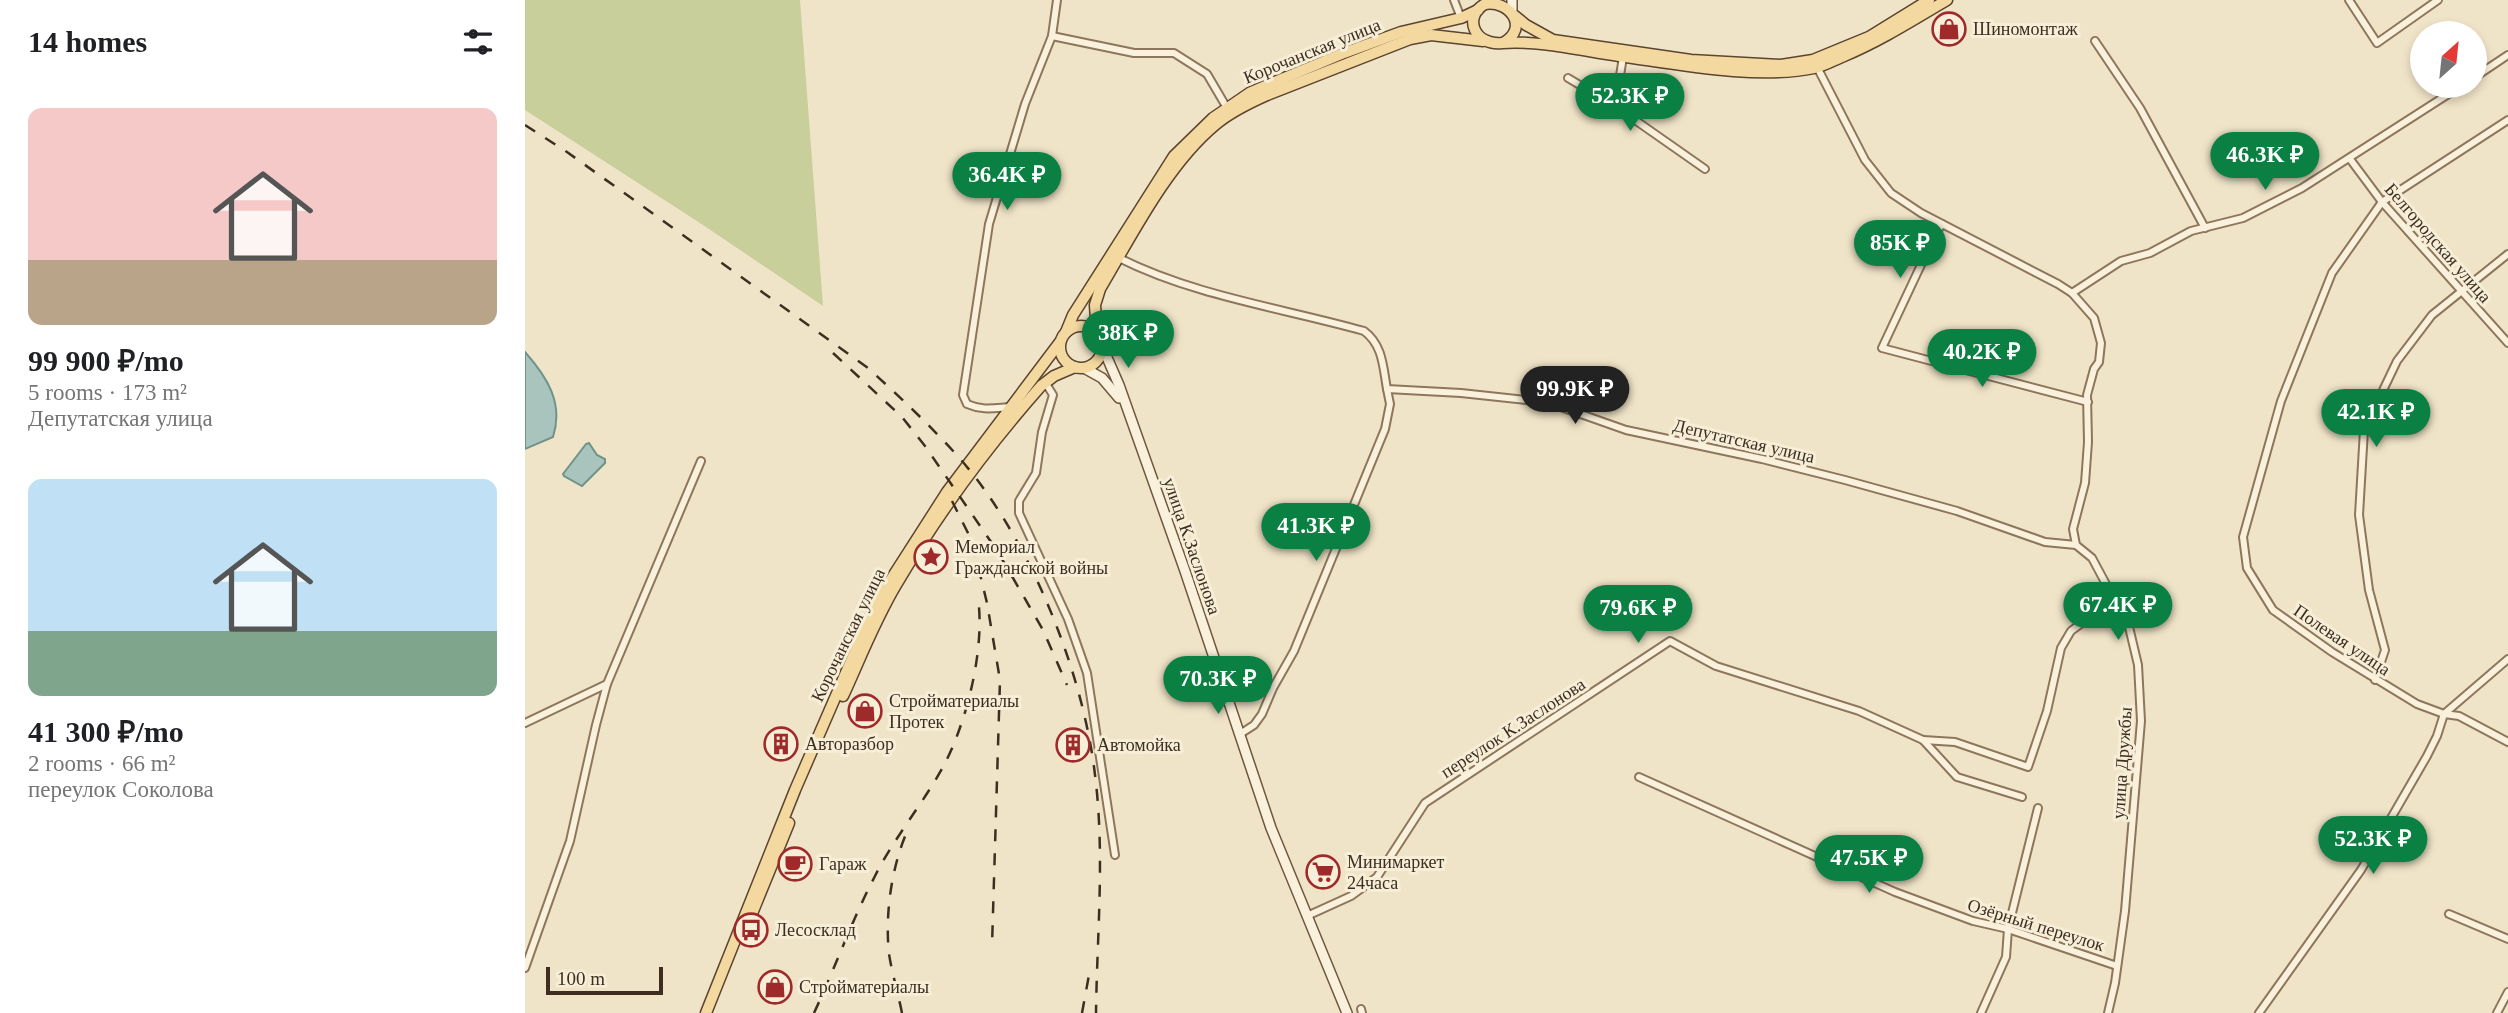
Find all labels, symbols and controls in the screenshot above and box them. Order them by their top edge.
shop icon: Шиномонтаж [1930,10,1968,48]
street label: Корочанская улица [1241,14,1383,88]
place label: Шиномонтаж [1973,19,2078,39]
north arrow [2410,21,2487,98]
map controls [2410,21,2487,98]
icon: filters [459,23,497,61]
text: 14 homes [28,25,147,58]
pin: 52.3K ₽ [1565,74,1695,133]
text: 52.3K ₽ [1591,83,1669,108]
pin: 46.3K ₽ [2200,132,2330,192]
text: 46.3K ₽ [2226,142,2304,167]
pin: 36.4K ₽ [942,152,1072,212]
icon: home [200,153,326,279]
text: 36.4K ₽ [968,162,1046,187]
street label: Белгородская улица [2381,179,2495,307]
pin: 85K ₽ [1851,220,1949,280]
text: 85K ₽ [1870,230,1930,255]
pin: 38K ₽ [1079,310,1177,370]
text: 38K ₽ [1098,320,1158,345]
pin: 40.2K ₽ [1917,330,2047,389]
text: 40.2K ₽ [1943,339,2021,364]
text: 99 900 ₽/mo [28,344,184,377]
pin: 99.9K ₽ [1510,366,1640,426]
text: 99.9K ₽ [1536,376,1614,401]
text: 5 rooms · 173 m² [28,380,187,405]
pin: 42.1K ₽ [2311,390,2441,449]
text: 42.1K ₽ [2337,399,2415,424]
text: Депутатская улица [28,406,213,431]
street label: Депутатская улица [1671,415,1817,467]
street label: улица К.Заслонова [1159,475,1225,617]
pin: 41.3K ₽ [1251,504,1381,563]
text: 41.3K ₽ [1277,513,1355,538]
icon: home [200,524,326,650]
place label: Мемориал Гражданской войны [955,537,1108,578]
place icon: Мемориал Гражданской войны [912,538,950,576]
street label: Корочанская улица [807,565,889,705]
pin: 67.4K ₽ [2053,582,2183,642]
pin: 79.6K ₽ [1573,586,1703,645]
text: 67.4K ₽ [2079,592,2157,617]
text: 79.6K ₽ [1599,595,1677,620]
street label: Полевая улица [2290,600,2394,680]
pin: 70.3K ₽ [1153,656,1283,716]
text: 70.3K ₽ [1179,666,1257,691]
street label: переулок К.Заслонова [1437,674,1589,782]
place label: Стройматериалы Протек [889,691,1019,732]
shop icon: Стройматериалы Протек [846,692,884,730]
street label: улица Дружбы [2108,706,2136,820]
text: 41 300 ₽/mo [28,715,184,748]
building icon: Авторазбор [762,725,800,763]
building icon: Автомойка [1054,726,1092,764]
place label: Авторазбор [805,734,894,754]
place label: Автомойка [1097,735,1181,755]
text: 2 rooms · 66 m² [28,751,175,776]
text: переулок Соколова [28,777,214,802]
pin: 52.3K ₽ [2308,816,2438,876]
text: 52.3K ₽ [2334,826,2412,851]
pin: 47.5K ₽ [1804,836,1934,895]
cafe icon: Гараж [776,845,814,883]
text: 47.5K ₽ [1830,845,1908,870]
place label: Минимаркет 24часа [1347,852,1444,893]
supermarket icon: Минимаркет 24часа [1304,853,1342,891]
place label: Гараж [819,854,867,874]
street label: Озёрный переулок [1965,895,2107,955]
bus stop icon: Лесосклад [732,911,770,949]
place label: Лесосклад [775,920,856,940]
scale bar [546,964,663,996]
text: 100 m [557,968,605,989]
shop icon: Стройматериалы [756,968,794,1006]
place label: Стройматериалы [799,977,929,997]

